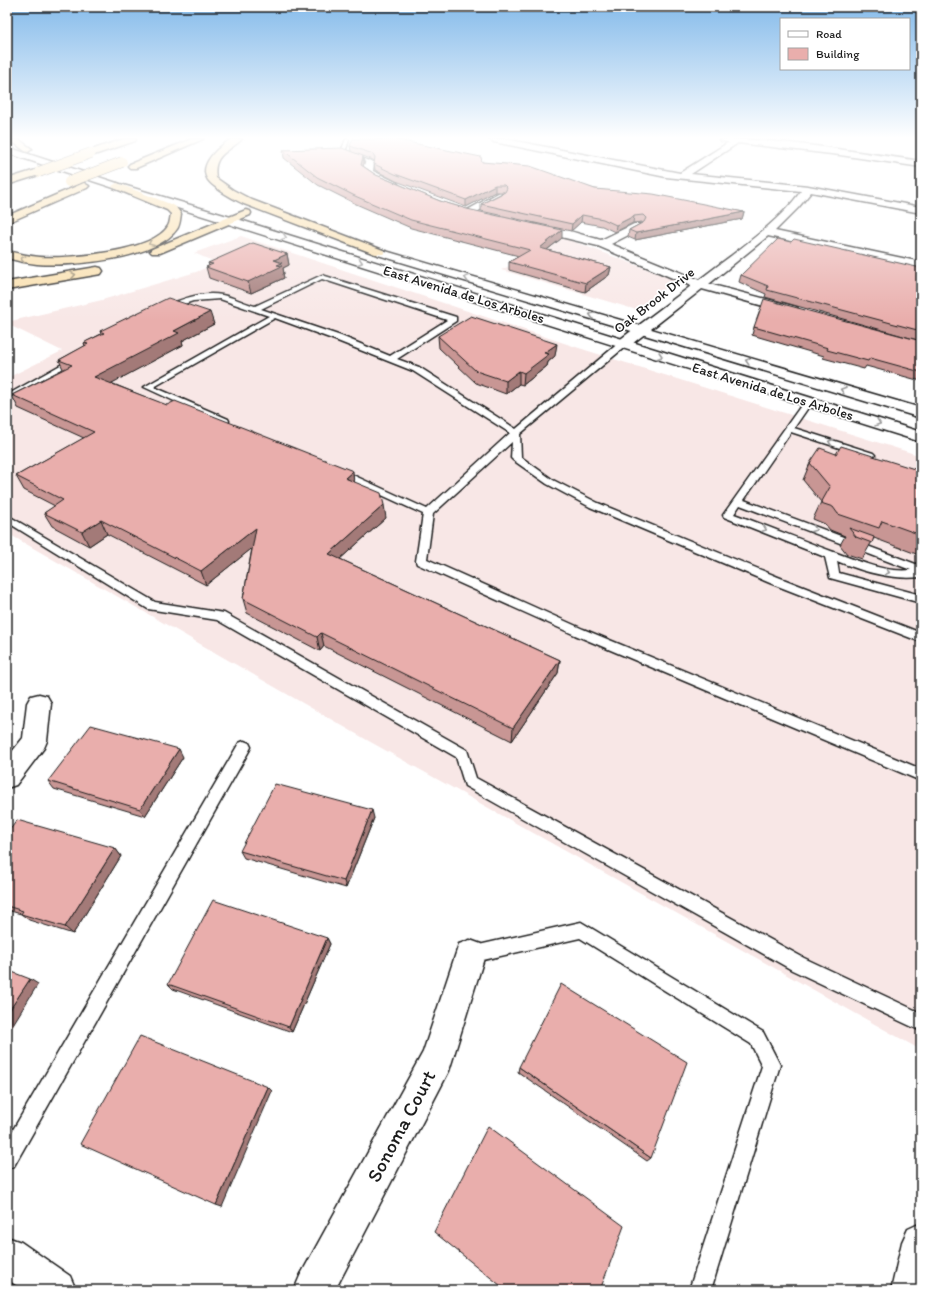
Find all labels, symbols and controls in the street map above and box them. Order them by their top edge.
legend [780,18,910,70]
text: Road [816,27,842,41]
text: Building [816,47,860,61]
one-way arrow [281,232,288,241]
one-way arrow [147,238,155,246]
one-way arrow [20,255,26,263]
one-way arrow [356,257,363,265]
street label: East Avenida de Los Arboles [381,262,547,327]
street label: Oak Brook Drive [611,263,698,337]
one-way arrow [70,271,76,280]
one-way arrow [464,274,471,283]
one-way arrow [589,311,596,320]
one-way arrow [657,351,664,360]
one-way arrow [744,357,751,366]
street label: East Avenida de Los Arboles [690,359,856,424]
one-way arrow [840,386,847,395]
one-way arrow [875,419,882,427]
one-way arrow [827,439,834,447]
one-way arrow [761,525,768,533]
one-way arrow [810,525,817,533]
one-way arrow [884,567,890,575]
street label: Sonoma Court [361,1066,441,1186]

